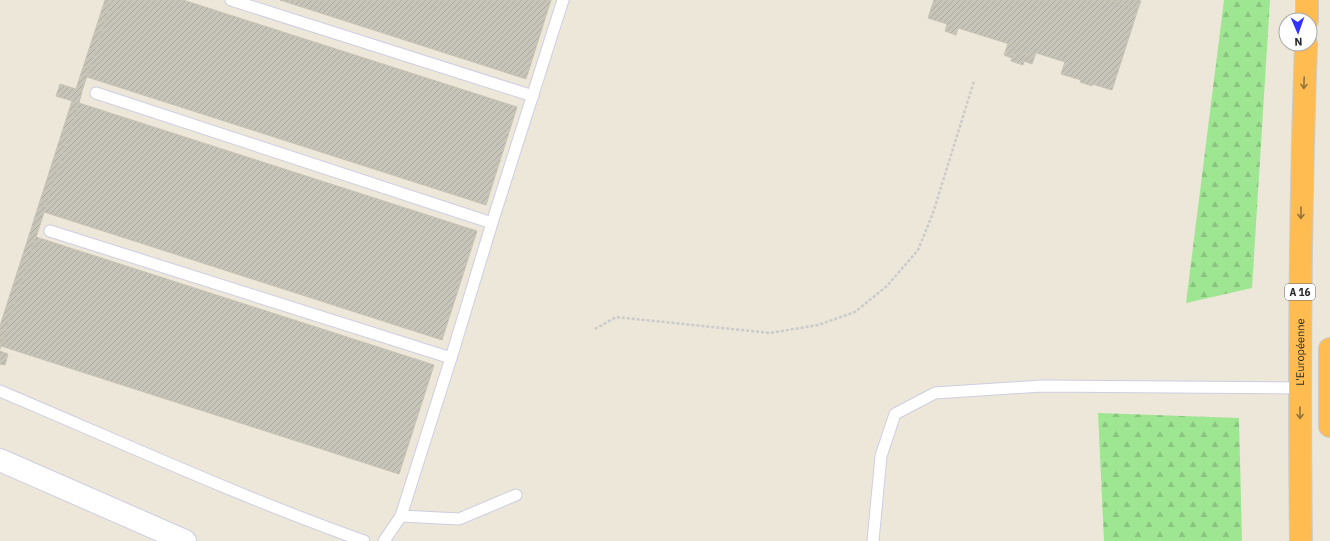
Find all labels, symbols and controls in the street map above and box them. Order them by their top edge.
north arrow [1278,12,1318,52]
text: N [1294,35,1303,49]
one-way arrow [1301,76,1308,89]
one-way arrow [1298,206,1305,219]
road number: A 16 [1285,284,1315,300]
street label: L'Européenne [1293,318,1307,386]
one-way arrow [1296,406,1304,419]

